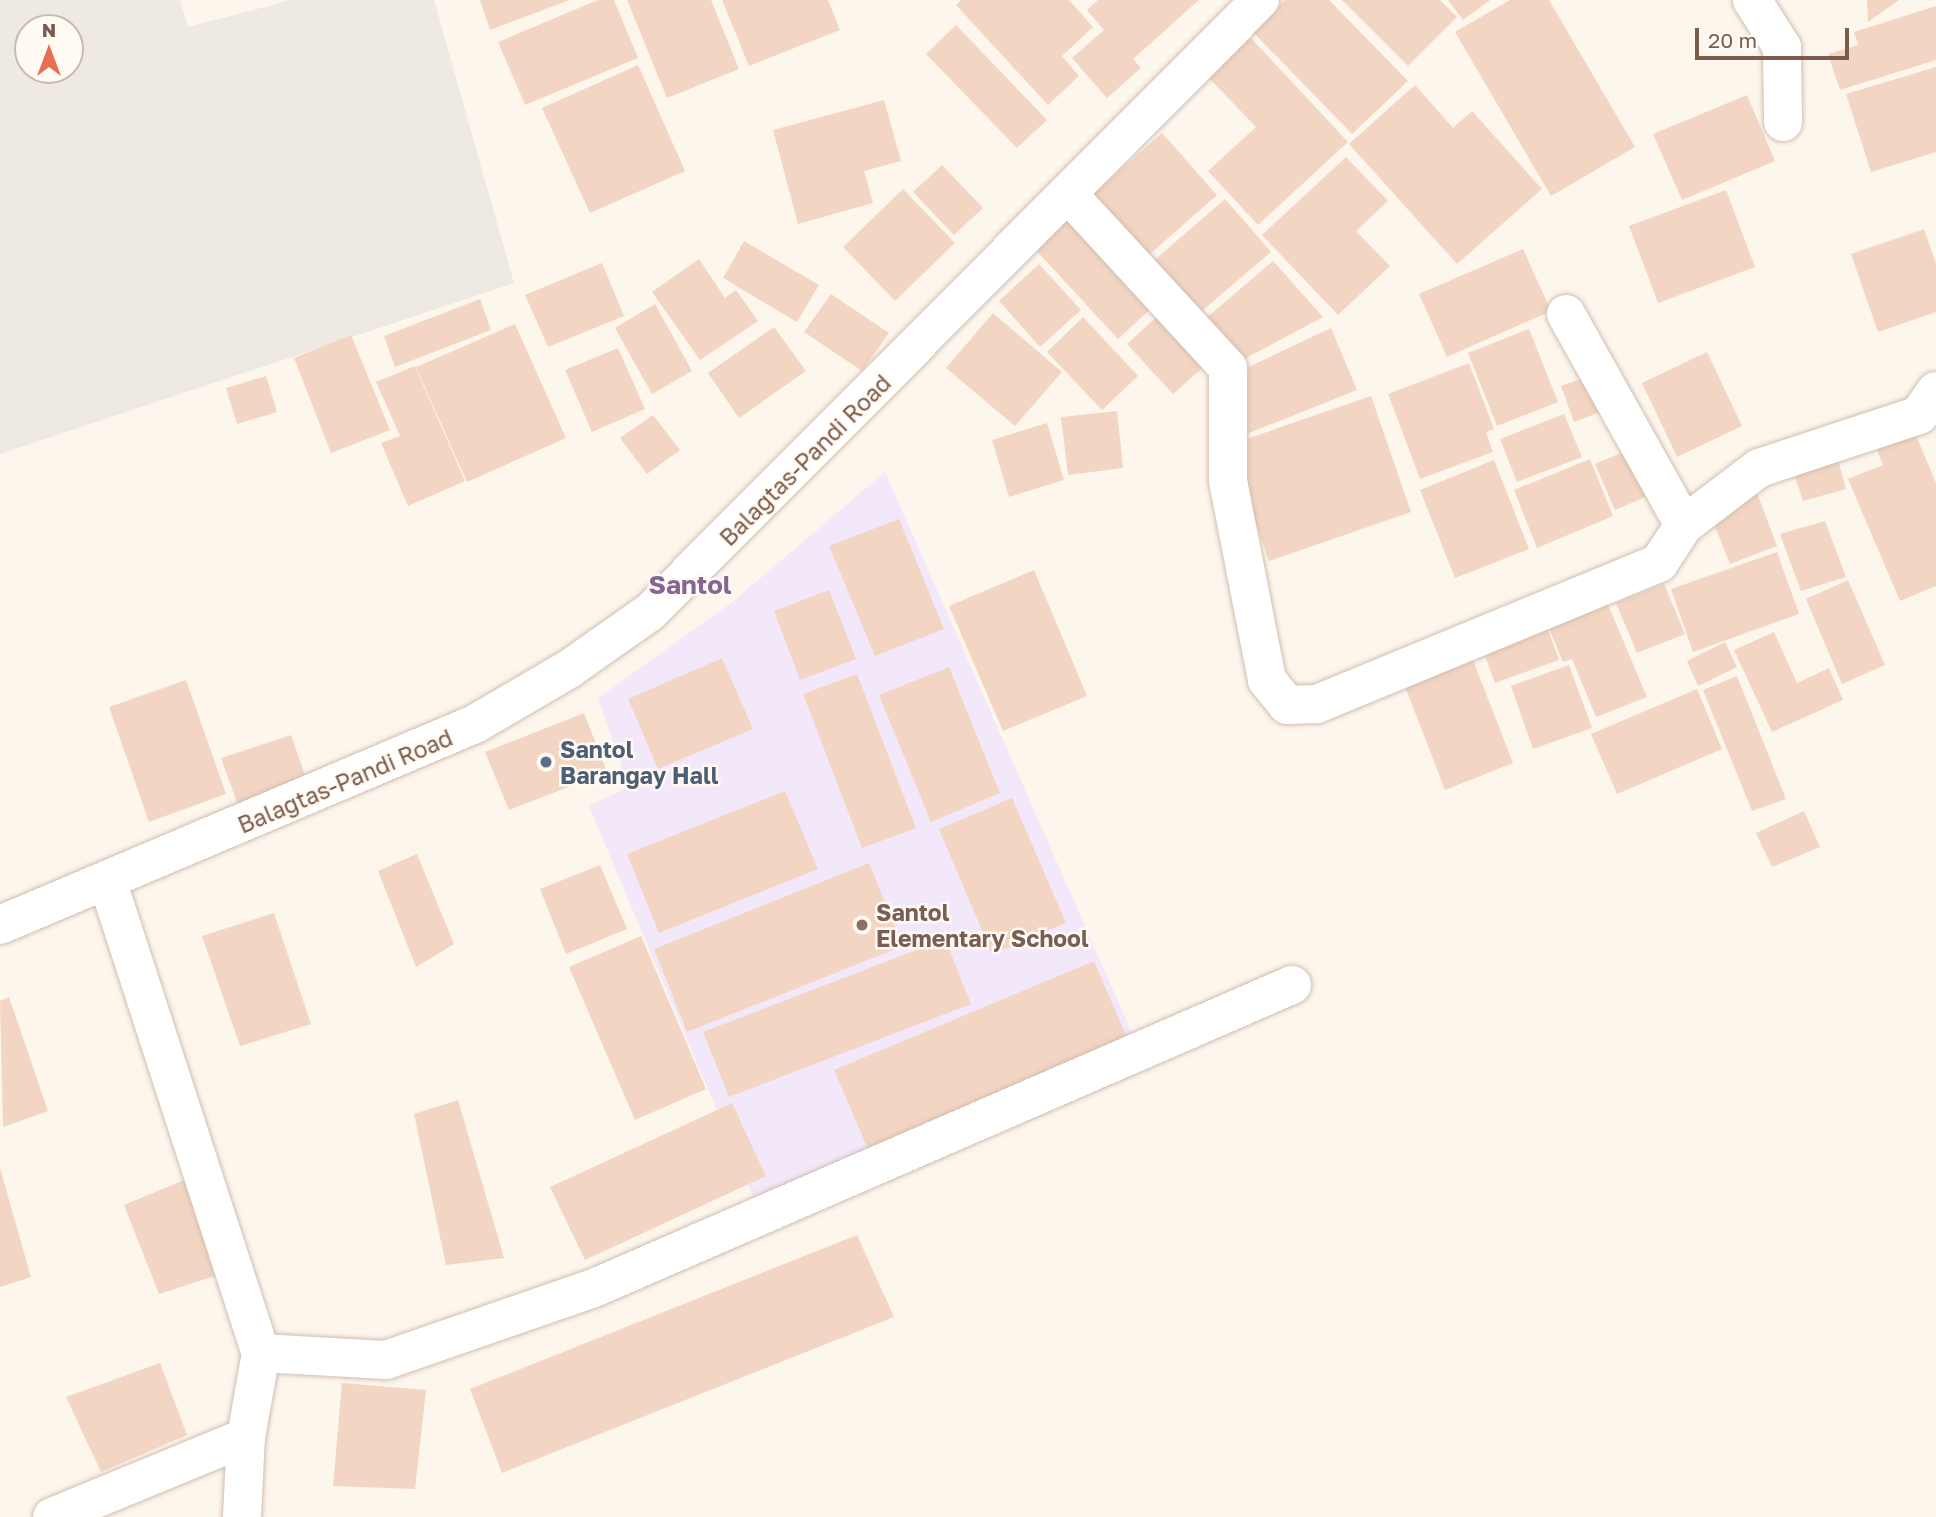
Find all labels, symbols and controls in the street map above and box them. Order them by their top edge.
north arrow [14,14,84,84]
scale bar [1698,14,1852,58]
text: N [42,18,56,41]
text: 20 m [1708,27,1757,53]
street label: Balagtas-Pandi Road [714,369,896,551]
district label: Santol [649,569,731,601]
street label: Balagtas-Pandi Road [234,723,456,839]
place label: Santol Barangay Hall [560,735,718,789]
marker: Santol Barangay Hall [538,754,554,770]
place label: Santol Elementary School [876,898,1089,952]
marker: Santol Elementary School [854,917,870,933]

